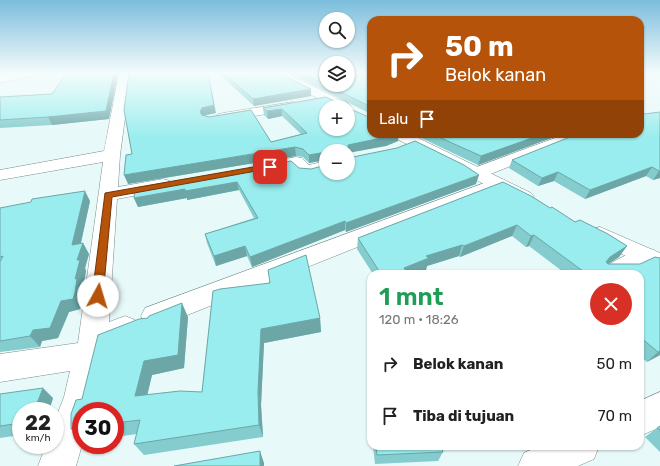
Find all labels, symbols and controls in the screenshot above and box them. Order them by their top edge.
map controls [319,12,355,180]
button: search [319,12,355,48]
text: 50 m [445,30,514,63]
icon: right [379,32,431,84]
button: layers [319,56,355,92]
text: Belok kanan [445,64,546,86]
button: + [319,100,355,136]
icon: arrive [416,108,438,130]
text: Lalu [379,110,408,128]
button: − [319,144,355,180]
pin [253,150,287,184]
icon: arrive [259,156,281,178]
position arrow [77,275,119,317]
text: 1 mnt [379,283,443,311]
button: close [590,283,632,325]
text: 120 m · 18:26 [379,312,458,327]
icon: right [379,353,401,375]
text: Belok kanan [413,355,503,373]
text: 50 m [597,355,632,373]
speed limit sign: 30 [72,402,124,454]
icon: arrive [379,405,401,427]
text: Tiba di tujuan [413,407,514,425]
text: 70 m [598,407,632,425]
text: 22 [25,411,51,435]
text: km/h [26,432,50,444]

